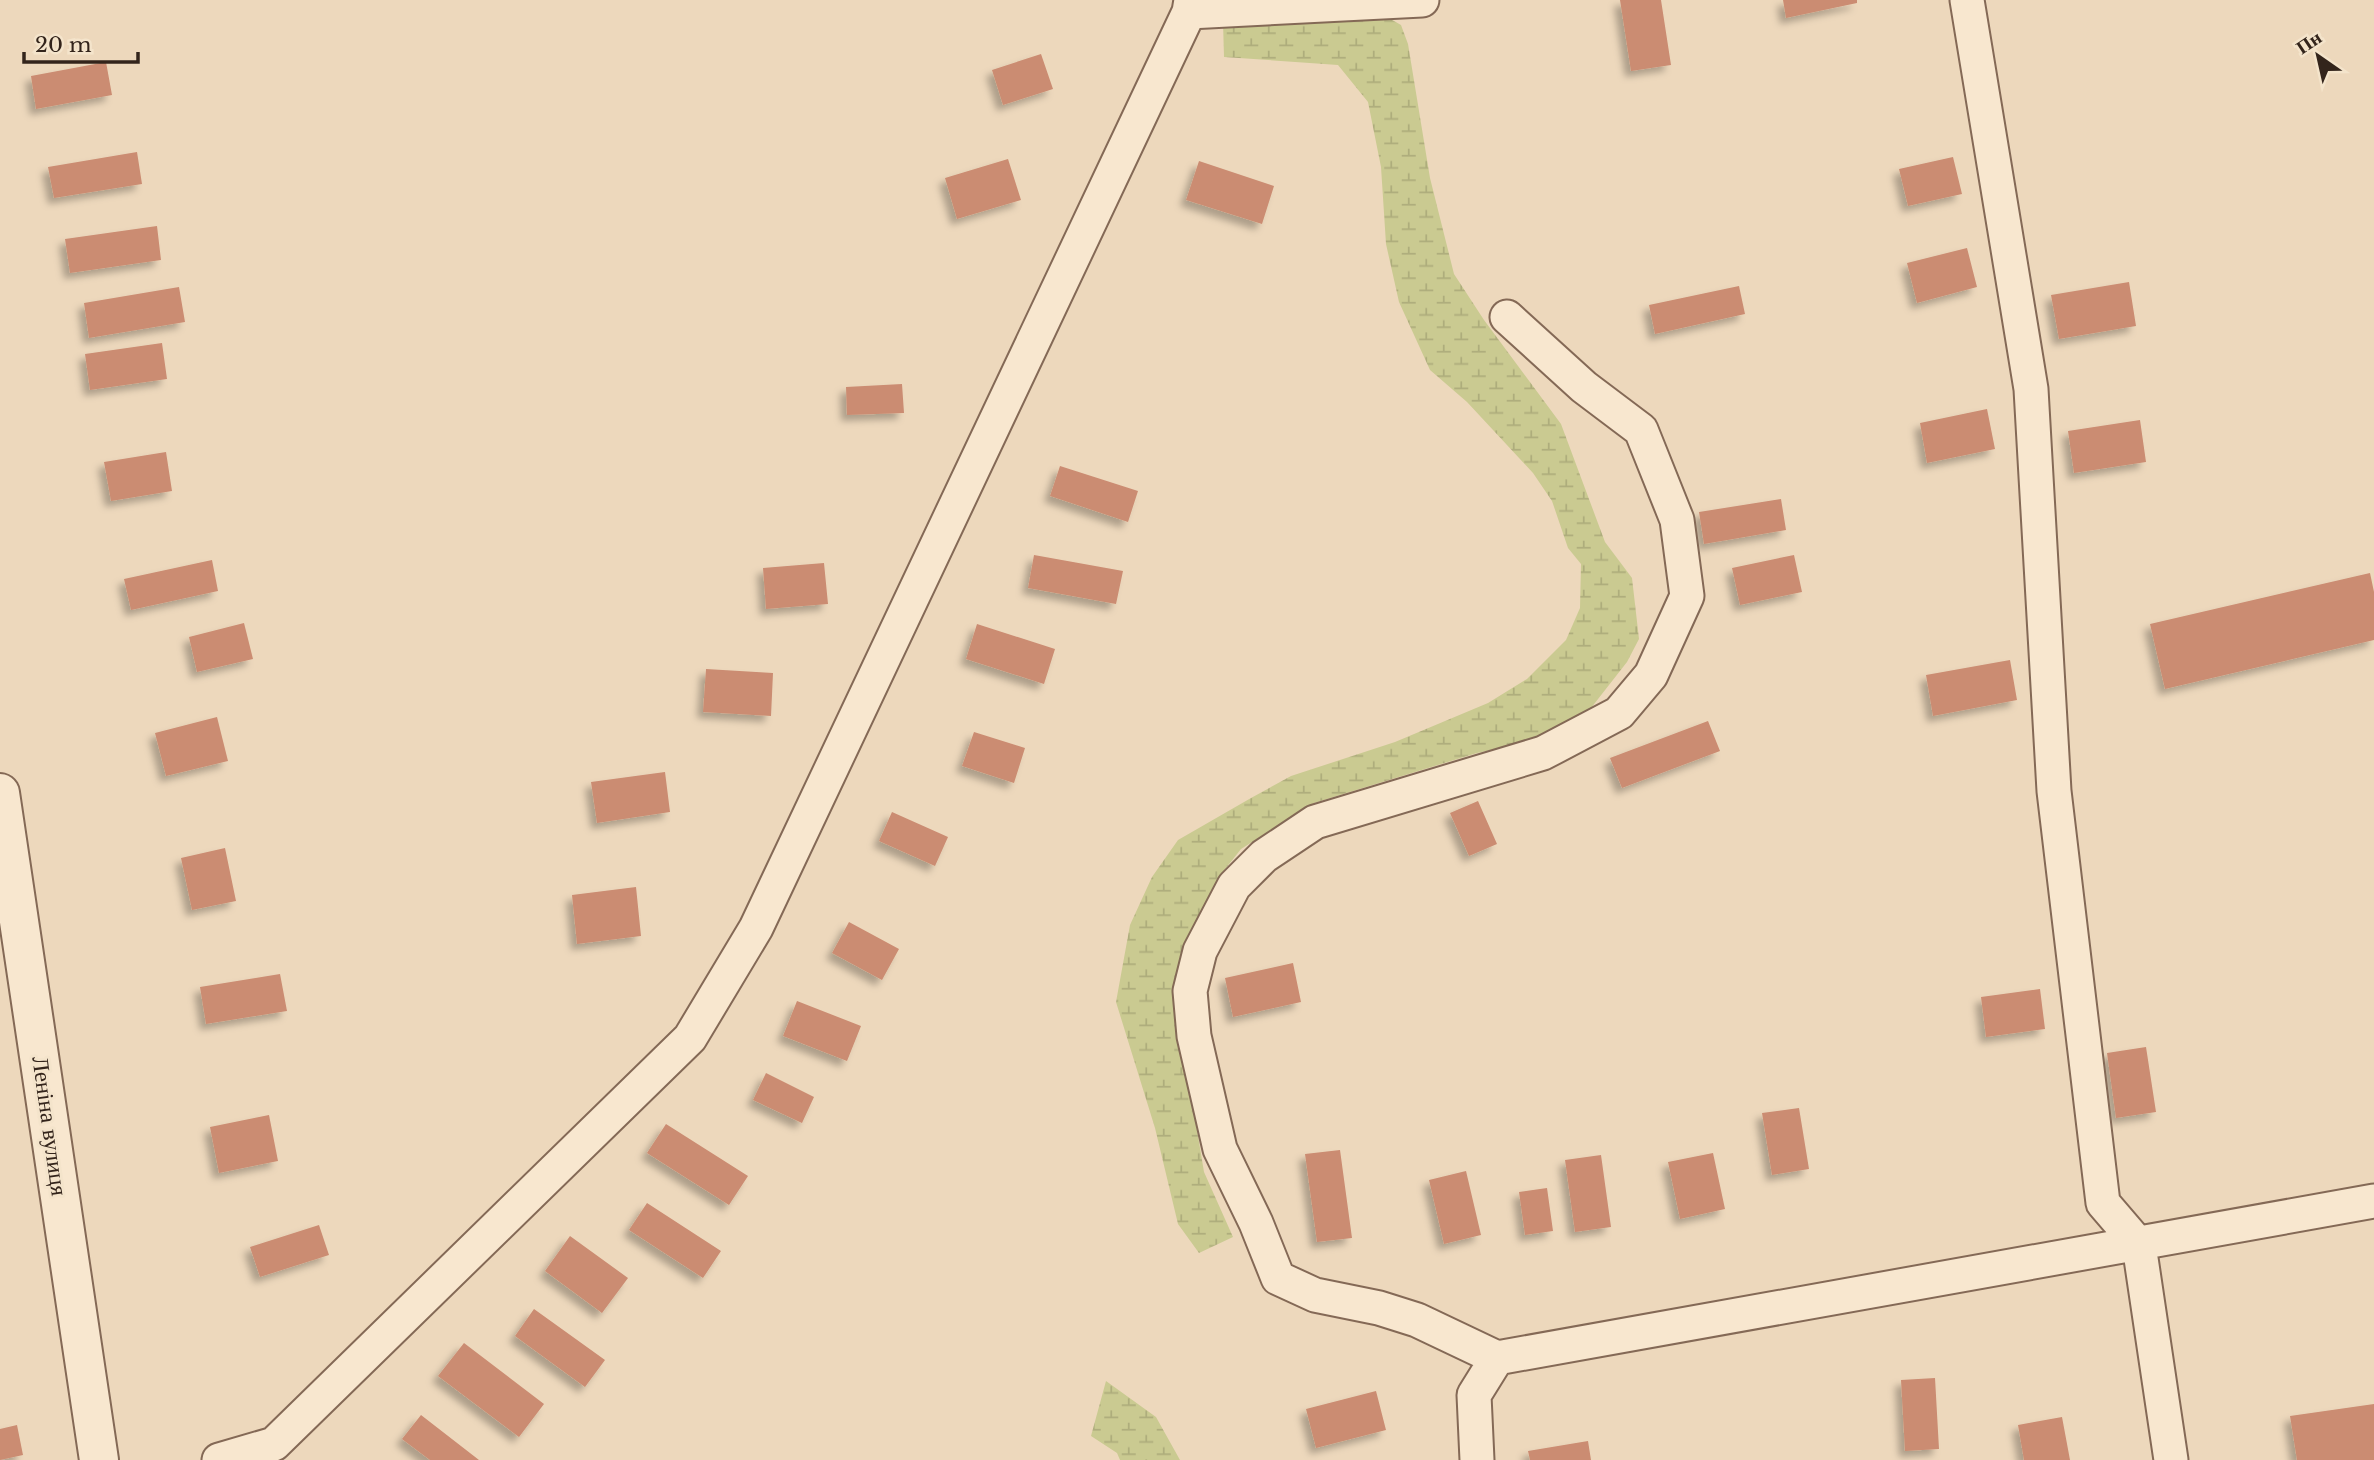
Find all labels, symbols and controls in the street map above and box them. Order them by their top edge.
scale bar [24,21,138,65]
north arrow [2283,21,2353,91]
text: Пн [2292,26,2326,59]
text: 20 m [35,32,92,58]
street label: Леніна вулиця [26,1054,74,1198]

